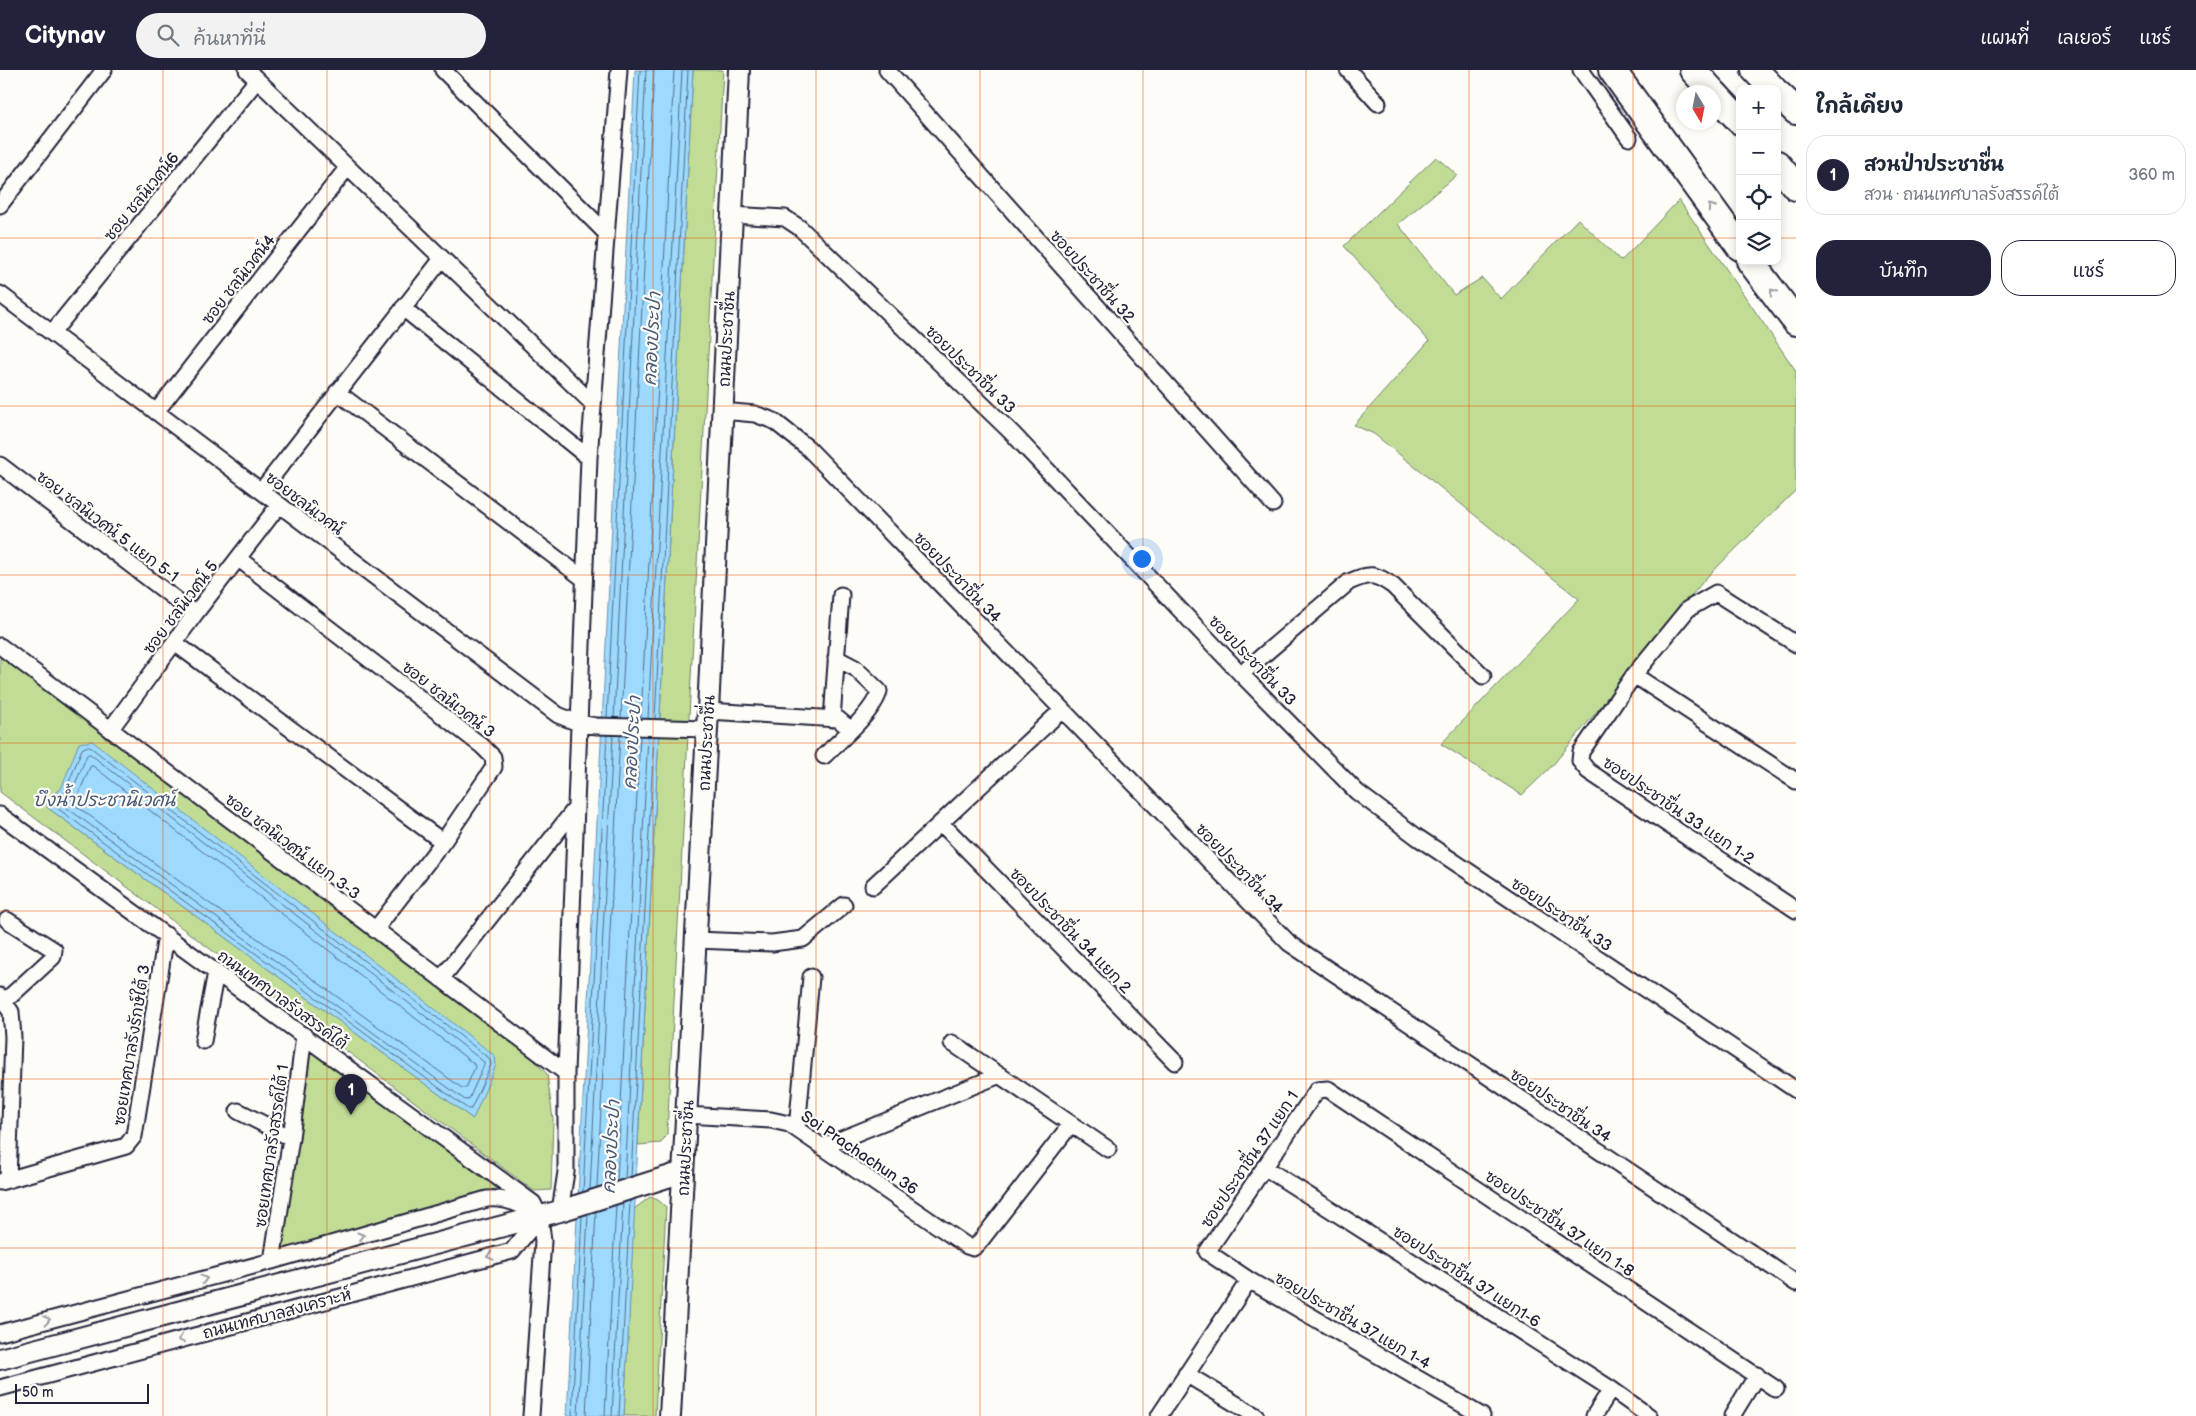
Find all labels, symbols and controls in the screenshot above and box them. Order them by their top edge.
search box [136,13,486,58]
text: Citynav [25,21,106,50]
icon: search [154,21,182,49]
text: ค้นหาที่นี่ [194,28,266,51]
text: แผนที่ [1981,28,2029,49]
text: เลเยอร์ [2057,28,2111,49]
text: แชร์ [2139,28,2171,49]
north arrow [1676,85,1721,130]
map controls [1736,85,1781,265]
button: + [1736,85,1781,130]
text: ใกล้เคียง [1816,94,1903,119]
button: − [1736,130,1781,175]
street label: ซอย ชลนิเวศน์6 [98,147,184,245]
text: สวนป่าประชาชื่น [1864,154,2004,177]
text: 1 [1830,166,1836,185]
text: 360 m [2128,166,2175,185]
button: locate [1736,175,1781,220]
text: สวน · ถนนเทศบาลรังสรรค์ใต้ [1864,186,2059,205]
one-way arrow [1708,203,1717,213]
button: layers [1736,220,1781,265]
street label: ซอยประชาชื่น 32 [1046,222,1144,327]
street label: ซอย ชลนิเวศน์4 [196,229,280,328]
button: บันทึก [1816,240,1991,296]
button: แชร์ [2001,240,2176,296]
one-way arrow [1770,289,1778,298]
water label: คลองประปา [640,290,666,386]
street label: ถนนประชาชื่น [709,290,739,387]
street label: ซอยประชาชื่น 33 [921,317,1024,418]
street label: ซอย ชลนิเวศน์ 5 แยก 5-1 [32,465,184,587]
street label: ซอยชลนิเวศน์ [261,466,349,540]
street label: ซอยประชาชื่น 34 [909,524,1010,627]
your location [1129,546,1155,572]
street label: ซอย ชลนิเวศน์ 5 [137,556,223,658]
street label: ซอยประชาชื่น 33 [1204,607,1305,710]
street label: ซอย ชลนิเวศน์ 3 [398,656,500,742]
water label: คลองประปา [620,694,646,790]
street label: ถนนประชาชื่น [689,694,719,791]
street label: ซอยประชาชื่น 33 แยก 1-2 [1599,748,1762,869]
water label: บึงน้ำประชานิเวศน์ [33,783,179,811]
street label: ซอย ชลนิเวศน์ แยก 3-3 [221,788,365,904]
street label: ซอยประชาชื่น 34 [1191,815,1292,918]
street label: ซอยประชาชื่น 34 แยก 2 [1005,860,1140,998]
street label: ซอยประชาชื่น 33 [1507,869,1619,956]
street label: ถนนเทศบาลรังสรรค์ใต้ [213,944,353,1054]
street label: ซอยเทศบาลรังรักษ์ใต้ 3 [107,963,155,1127]
street label: ซอยประชาชื่น 34 [1506,1060,1618,1147]
street label: ซอยเทศบาลรังสรรค์ใต้ 1 [249,1063,293,1229]
pin: 1 [335,1074,367,1115]
street label: ซอยประชาชื่น 37 แยก 1 [1192,1084,1303,1232]
water label: คลองประปา [599,1098,625,1194]
street label: ถนนประชาชื่น [668,1099,698,1196]
street label: Soi Prachachun 36 [797,1107,921,1200]
street label: ซอยประชาชื่น 37 แยก 1-8 [1481,1161,1641,1281]
street label: ซอยประชาชื่น 37 แยก1-6 [1389,1217,1548,1332]
one-way arrow [356,1231,365,1241]
one-way arrow [487,1251,495,1261]
street label: ซอยประชาชื่น 37 แยก 1-4 [1271,1263,1437,1374]
one-way arrow [200,1274,209,1285]
street label: ถนนเทศบาลสงเคราะห์ [200,1283,354,1343]
one-way arrow [43,1315,52,1326]
one-way arrow [178,1333,186,1343]
scale bar [15,1381,149,1404]
text: 50 m [22,1384,54,1401]

